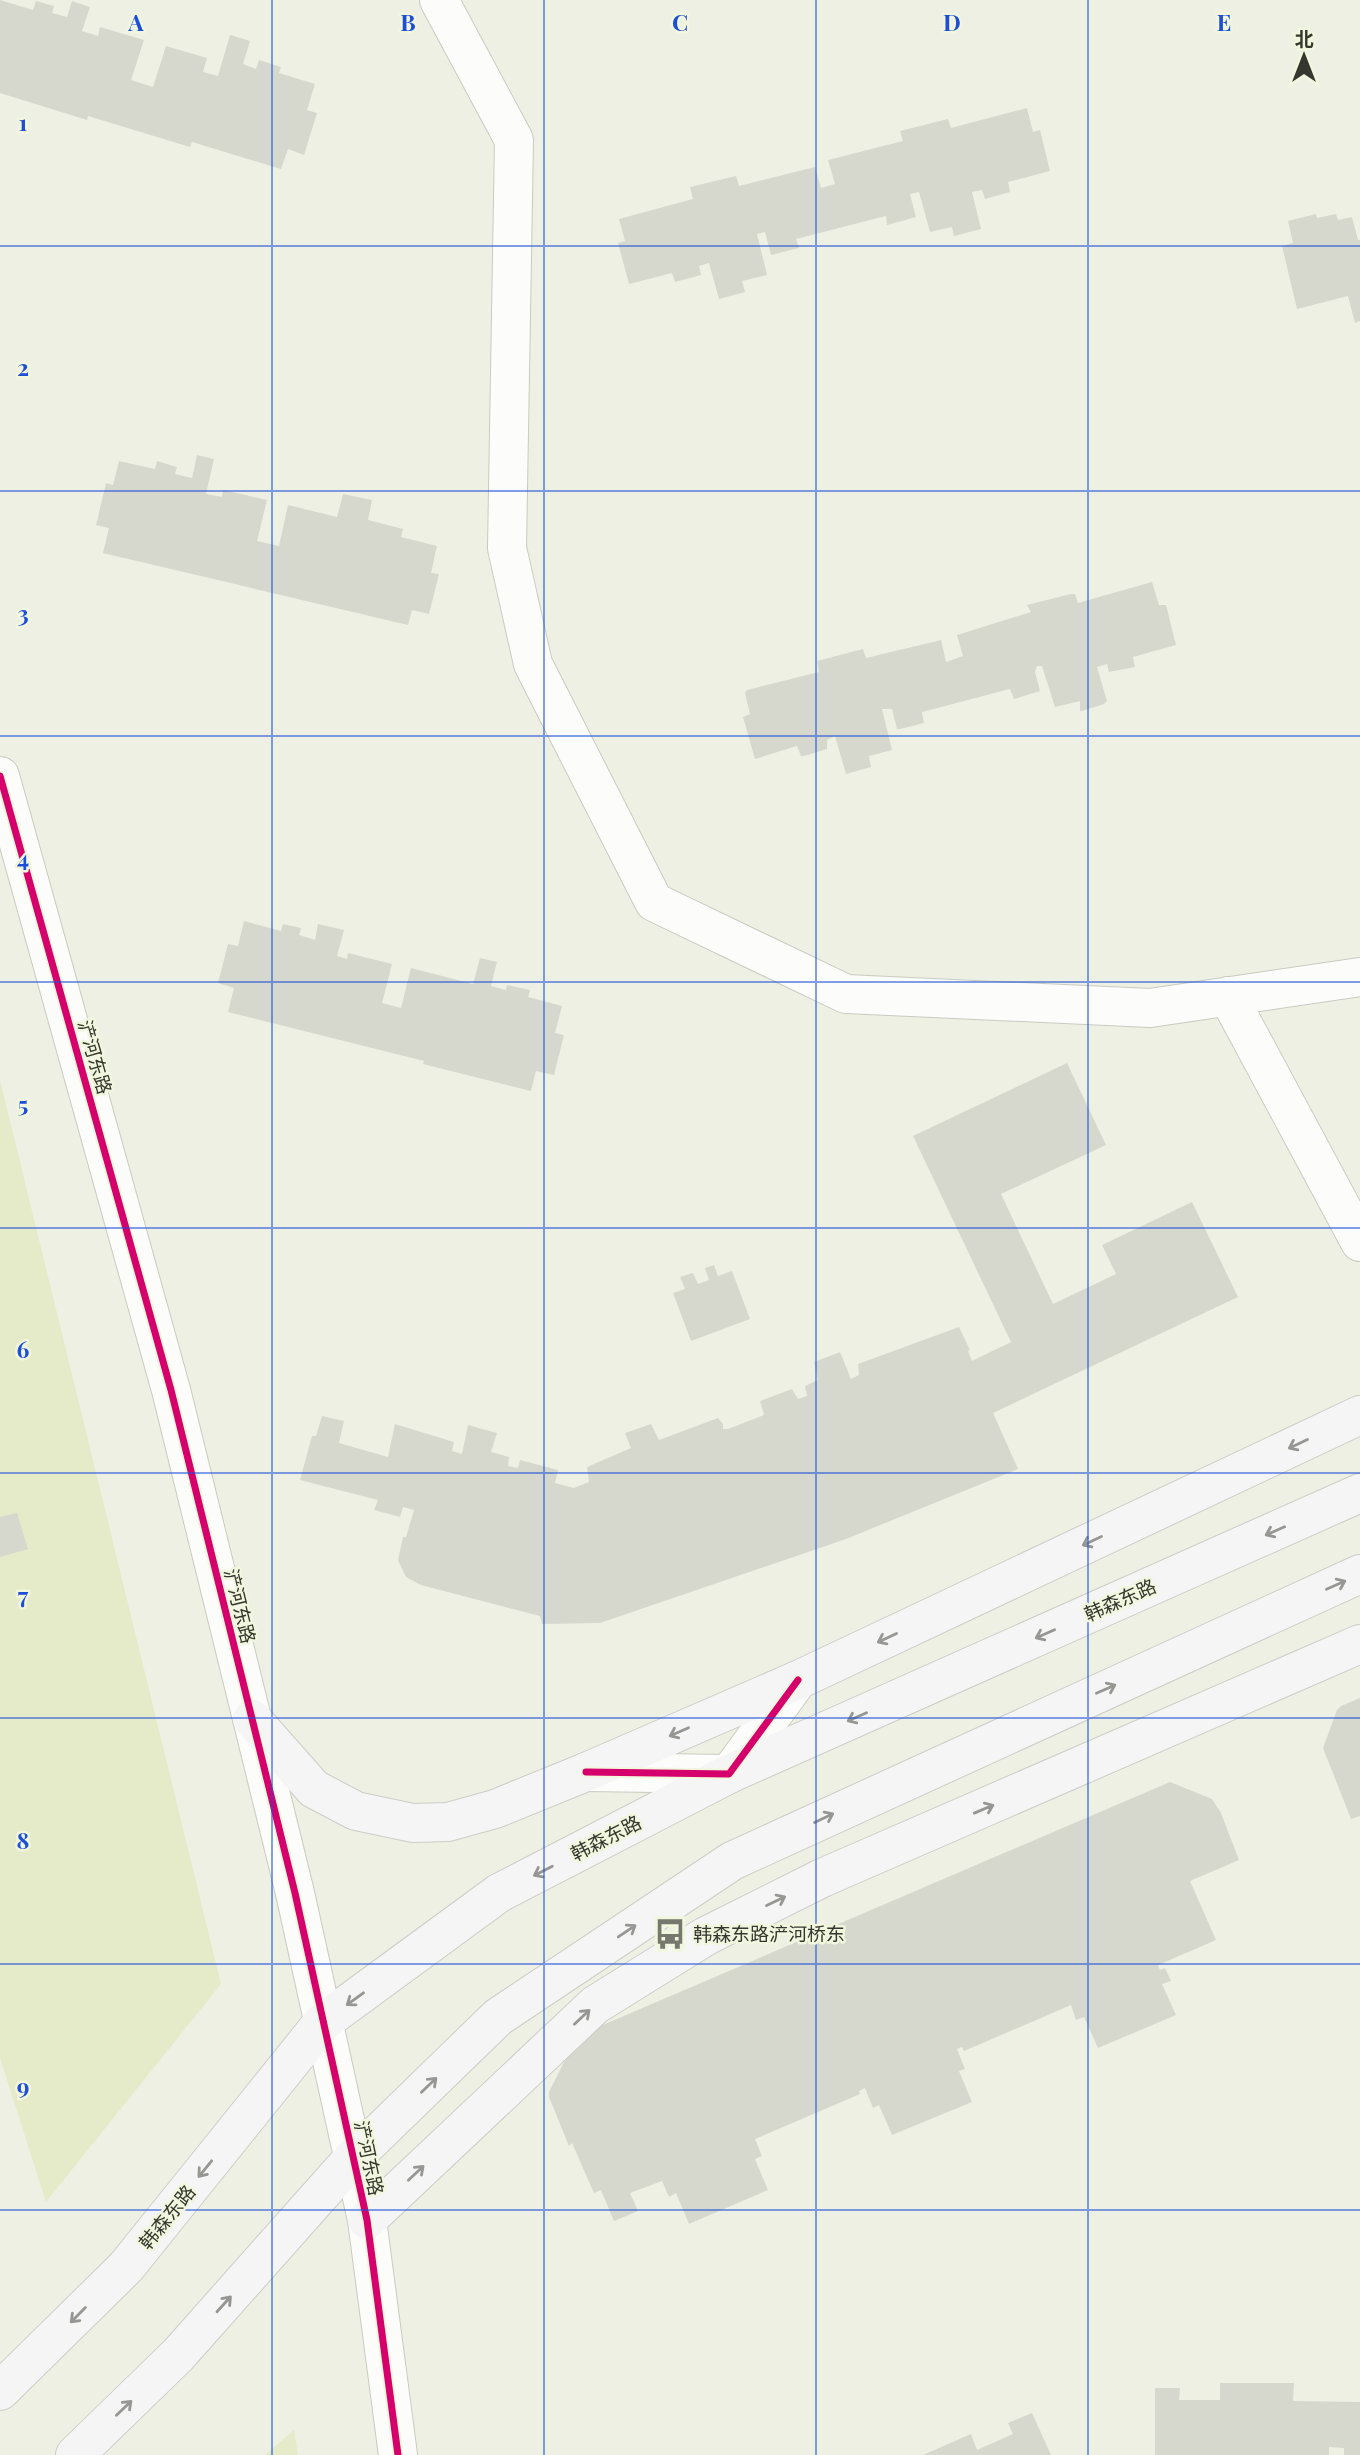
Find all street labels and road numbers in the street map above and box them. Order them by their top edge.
street label: 浐河东路 [73,1017,119,1097]
street label: 浐河东路 [219,1566,263,1646]
street label: 韩森东路 [1080,1572,1160,1626]
street label: 韩森东路 [566,1808,645,1866]
street label: 浐河东路 [349,2118,391,2198]
street label: 韩森东路 [132,2179,200,2254]

